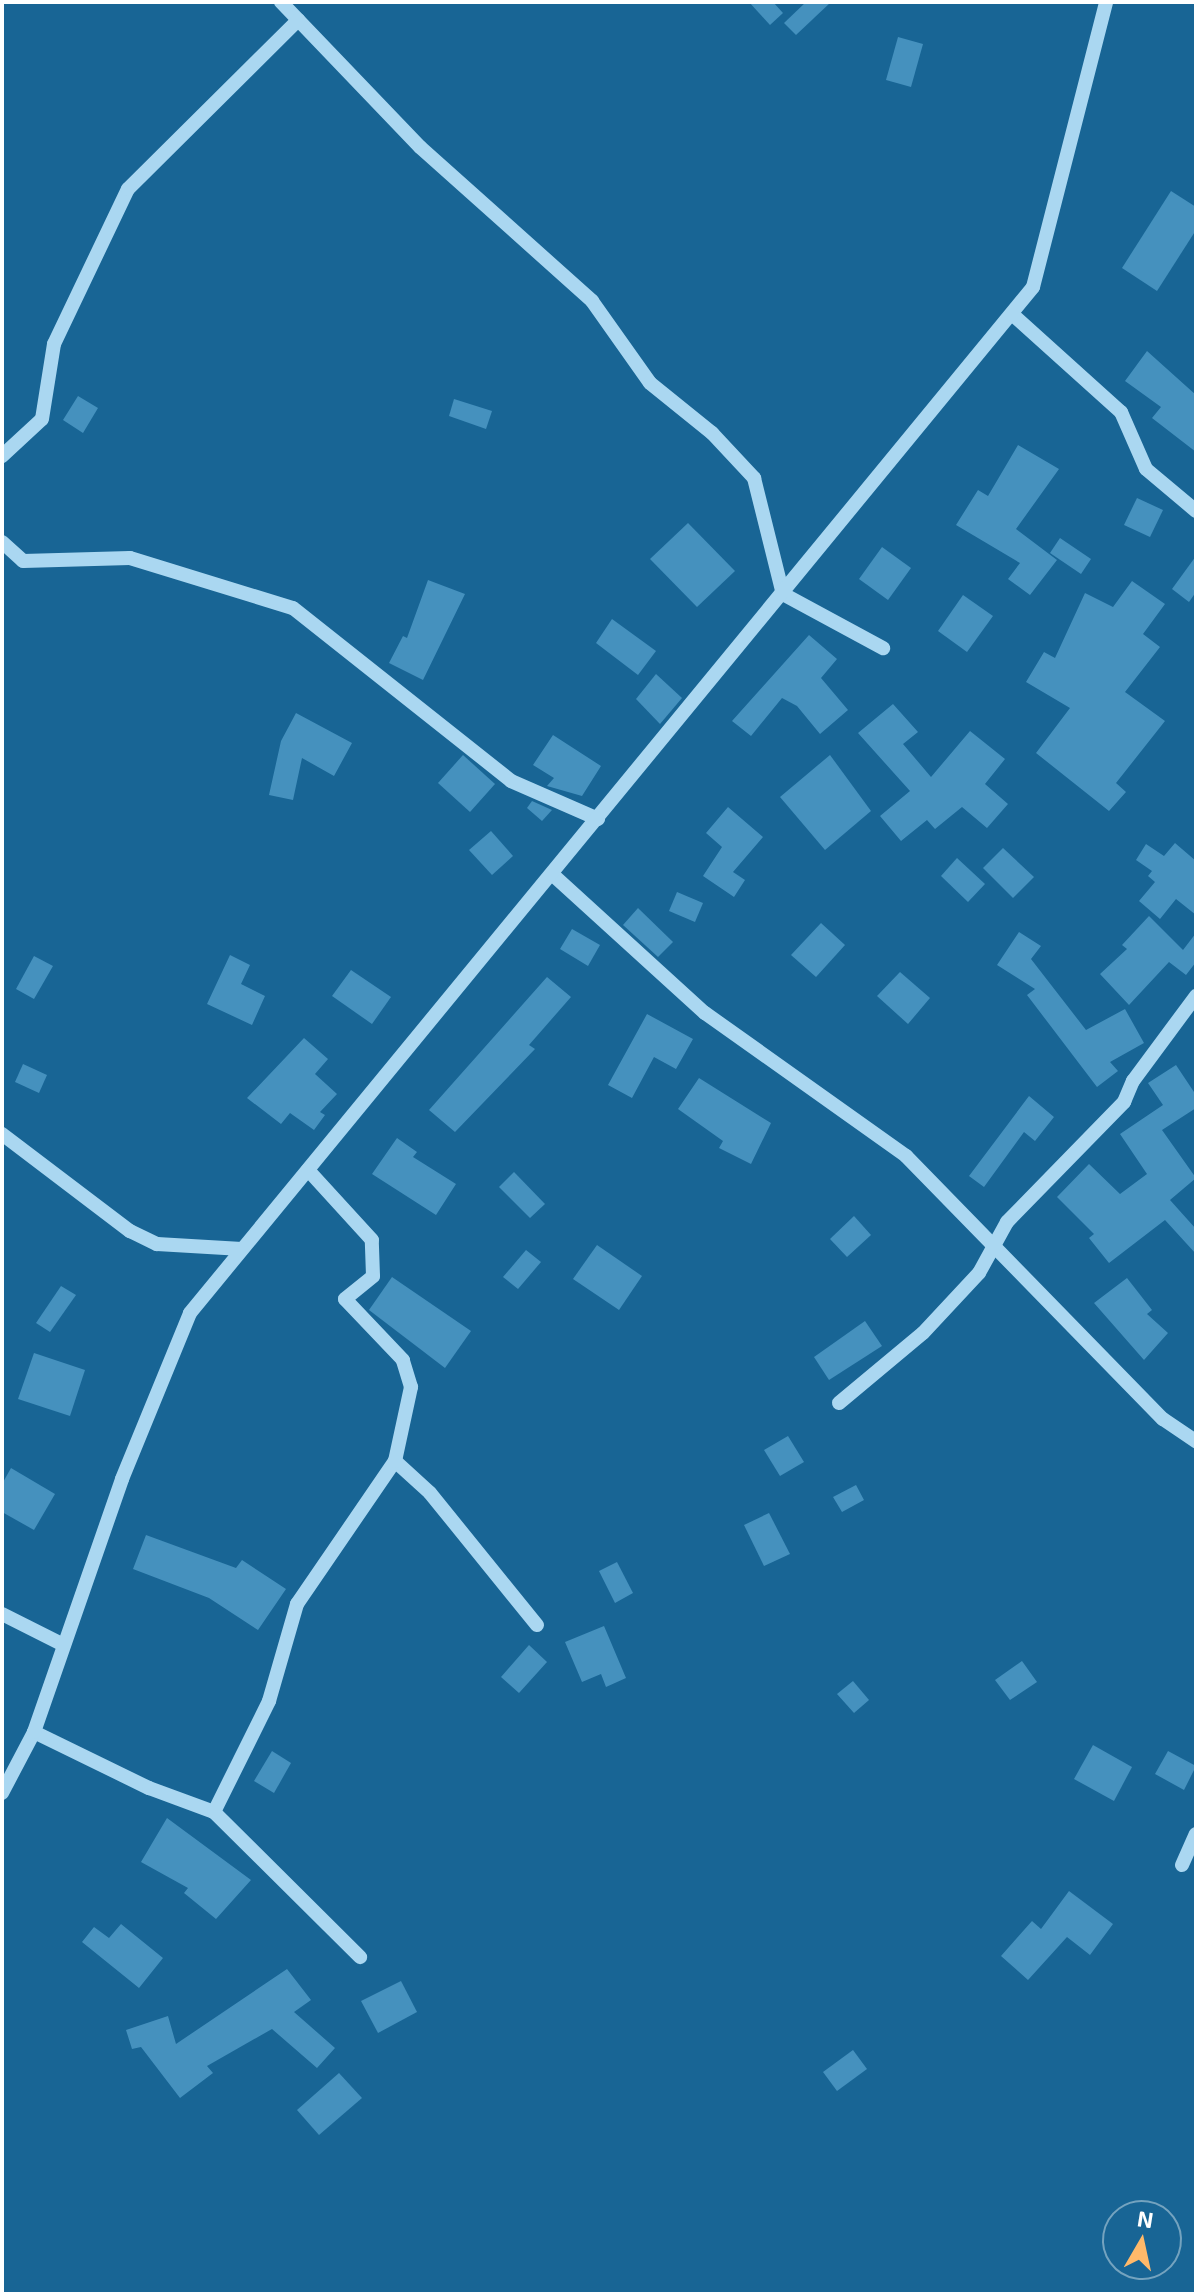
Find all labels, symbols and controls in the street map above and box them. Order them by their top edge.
north arrow [1102,2200,1182,2280]
text: N [1136,2204,1155,2232]

